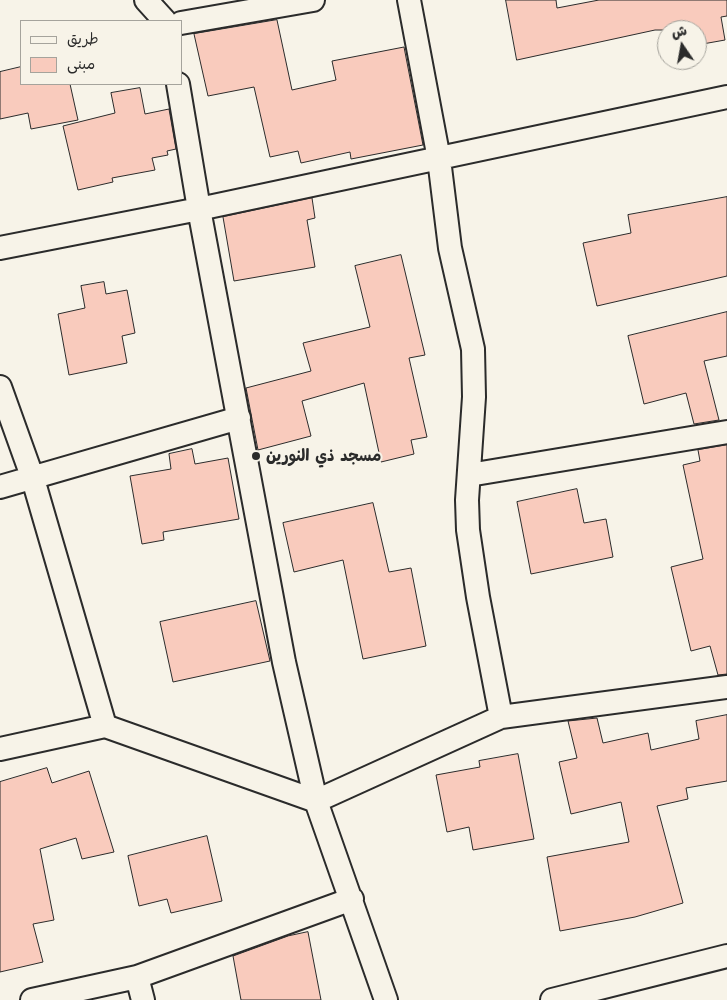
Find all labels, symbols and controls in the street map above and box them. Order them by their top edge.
legend [20,20,182,85]
north arrow [657,20,707,70]
text: ش [669,20,688,42]
text: طريق [67,28,99,48]
text: مبنى [67,53,95,73]
place label: مسجد ذي النورين [266,446,381,466]
marker: مسجد ذي النورين [250,450,262,462]

